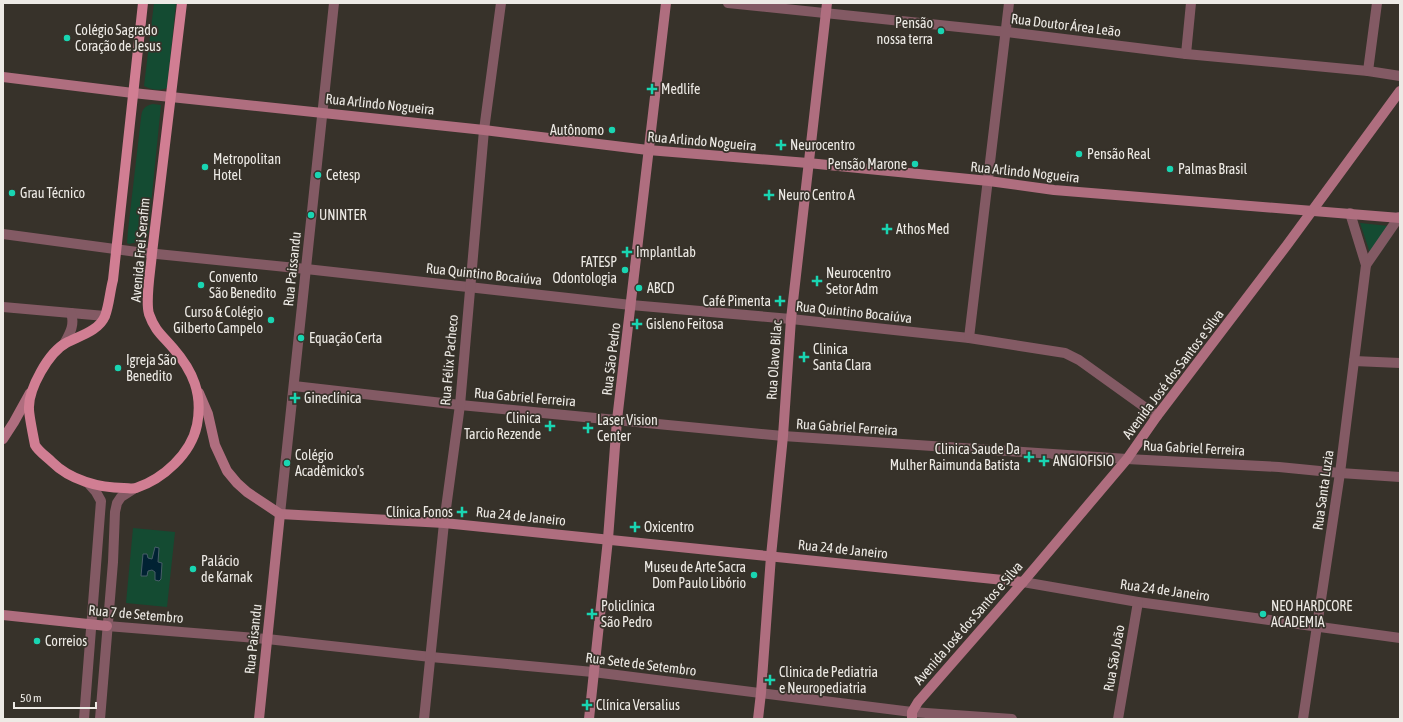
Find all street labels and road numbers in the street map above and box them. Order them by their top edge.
street label: Rua Doutor Área Leão [1010,10,1122,40]
street label: Rua Arlindo Nogueira [325,90,435,118]
street label: Rua Arlindo Nogueira [647,128,757,154]
street label: Rua Arlindo Nogueira [970,158,1080,186]
street label: Avenida Frei Serafim [127,197,153,303]
street label: Rua Paissandu [280,231,304,307]
street label: Rua Quintino Bocaiúva [425,260,543,288]
street label: Rua Quintino Bocaiúva [795,298,913,326]
street label: Avenida José dos Santos e Silva [1119,306,1227,442]
street label: Rua Félix Pacheco [437,314,461,406]
street label: Rua Olavo Bilac [763,319,785,400]
street label: Rua São Pedro [599,322,623,396]
street label: Rua Gabriel Ferreira [473,385,577,409]
street label: Rua Gabriel Ferreira [796,415,898,439]
street label: Rua Gabriel Ferreira [1143,437,1245,459]
street label: Rua Santa Luzia [1309,449,1337,531]
street label: Rua 24 de Janeiro [475,503,567,529]
street label: Rua 24 de Janeiro [797,536,889,562]
street label: Avenida José dos Santos e Silva [910,558,1026,688]
street label: Rua 24 de Janeiro [1119,576,1211,604]
street label: Rua 7 de Setembro [88,602,184,626]
street label: Rua Paisandu [241,603,265,675]
street label: Rua São João [1100,624,1128,692]
street label: Rua Sete de Setembro [585,649,697,679]

